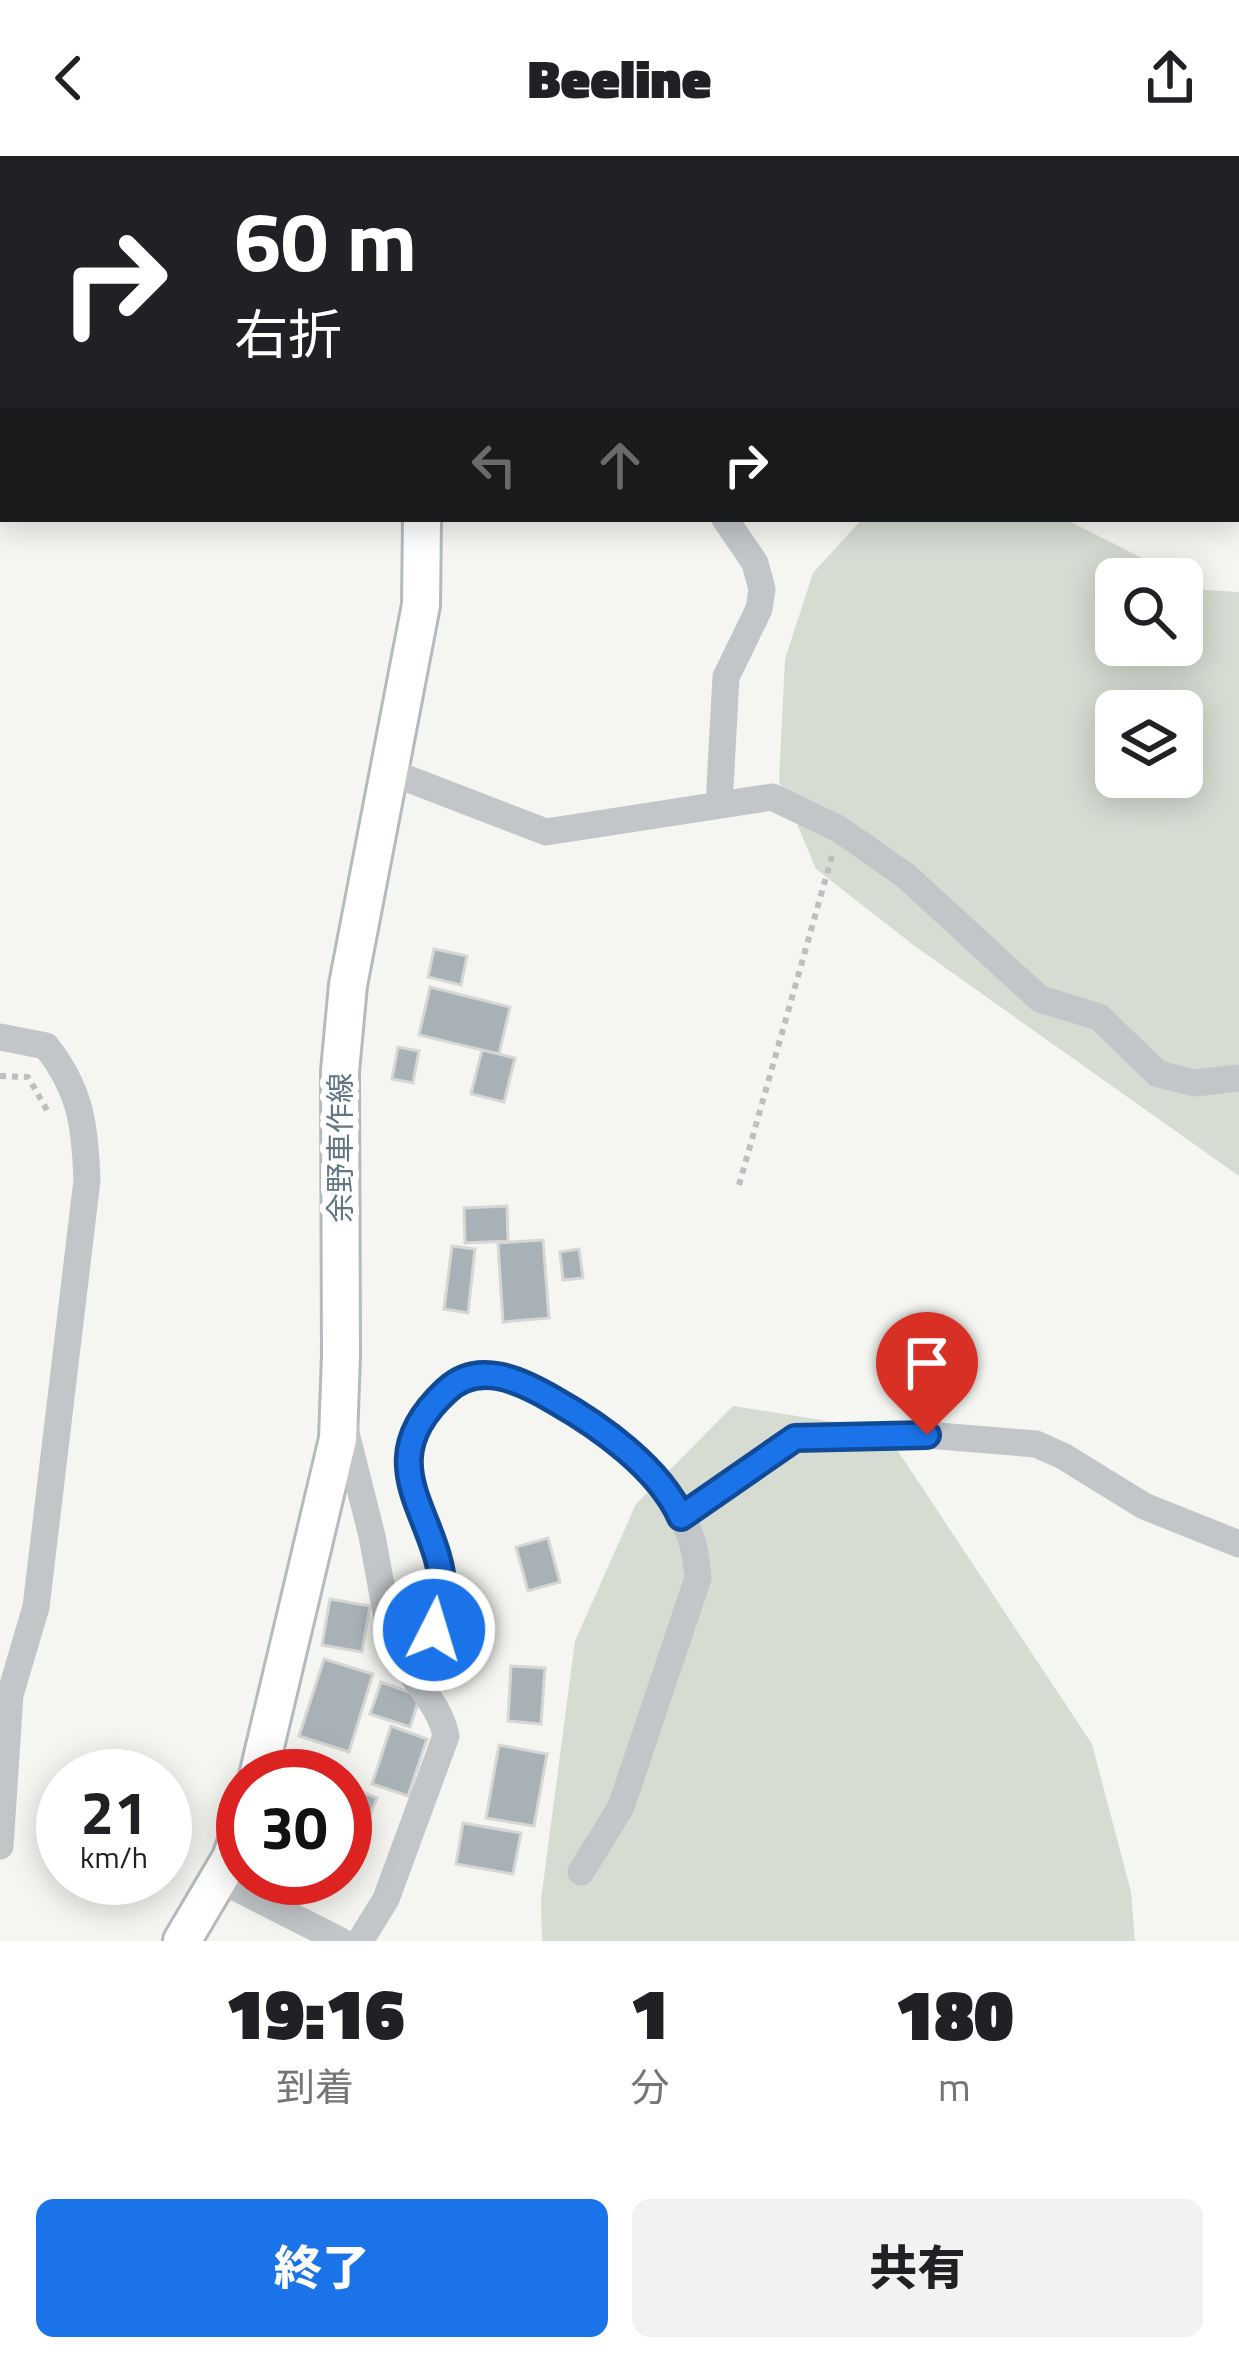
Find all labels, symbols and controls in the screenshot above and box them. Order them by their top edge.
text: Beeline [528,37,711,119]
icon: back [36,45,102,111]
icon: share [1137,45,1203,111]
text: 60 m [234,176,417,304]
icon: right [36,204,192,360]
text: 右折 [234,293,342,375]
icon: left [461,432,527,498]
icon: ahead [587,432,653,498]
icon: right [713,432,779,498]
map controls [1095,558,1203,798]
button: search [1095,558,1203,666]
button: layers [1095,690,1203,798]
street label: 余野車作線 [317,1073,363,1223]
pin [876,1312,978,1435]
icon: arrive [894,1330,960,1396]
position arrow [371,1567,497,1693]
speed limit sign: 30 [216,1749,372,1905]
text: 21 [80,1766,148,1857]
text: km/h [80,1834,148,1880]
text: 19:16 [225,1957,405,2067]
text: 1 [630,1957,669,2067]
text: 180 [895,1958,1014,2068]
text: 到着 [276,2057,354,2116]
text: 分 [630,2057,669,2116]
text: m [938,2057,971,2116]
button: 終了 [36,2199,608,2337]
button: 共有 [632,2199,1203,2337]

